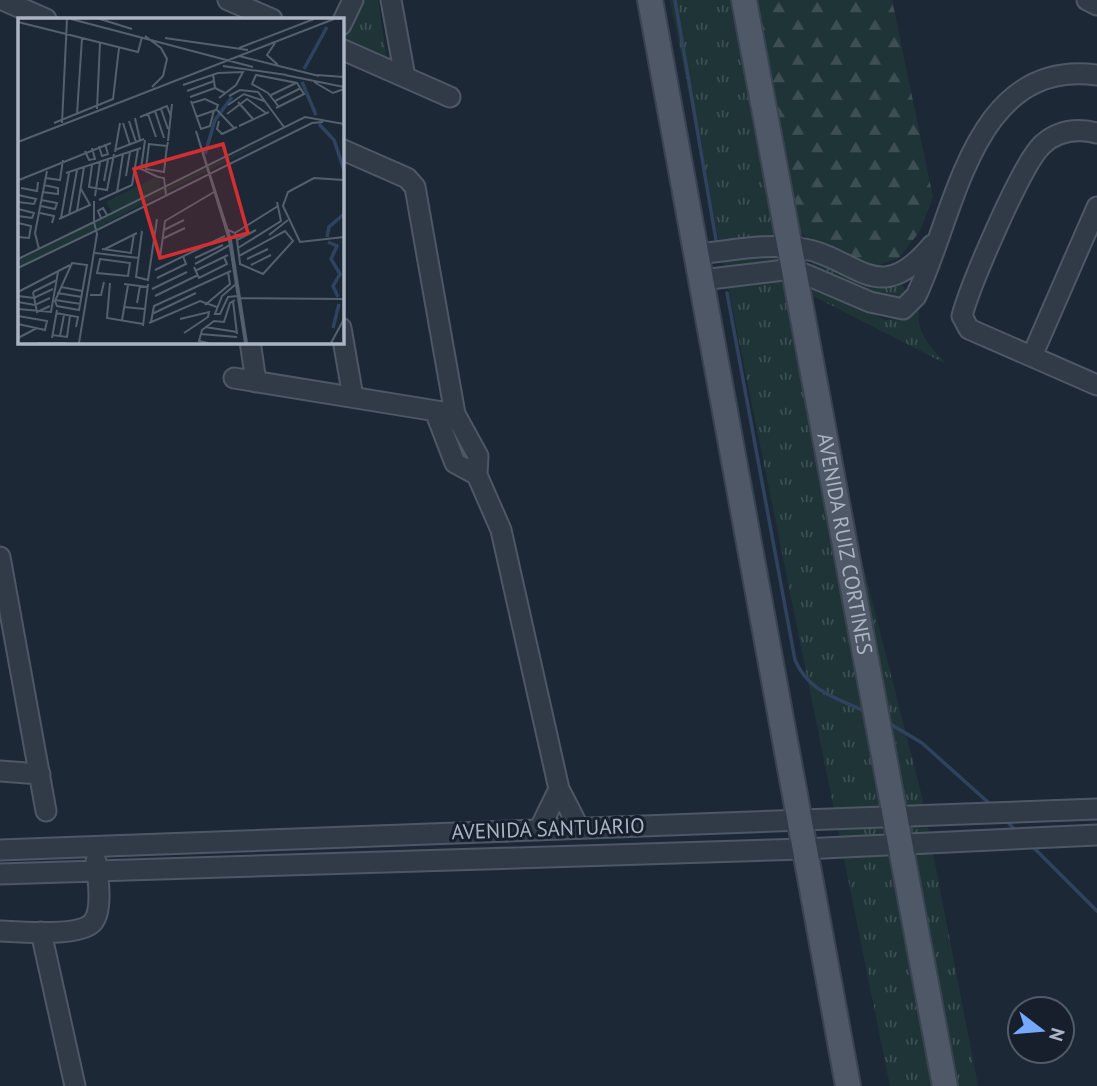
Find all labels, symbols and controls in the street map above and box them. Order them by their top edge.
inset map [18,18,343,343]
street label: AVENIDA RUIZ CORTINES [811,431,879,657]
street label: AVENIDA SANTUARIO [451,812,645,845]
north arrow [1006,995,1076,1065]
text: N [1044,1025,1071,1044]

